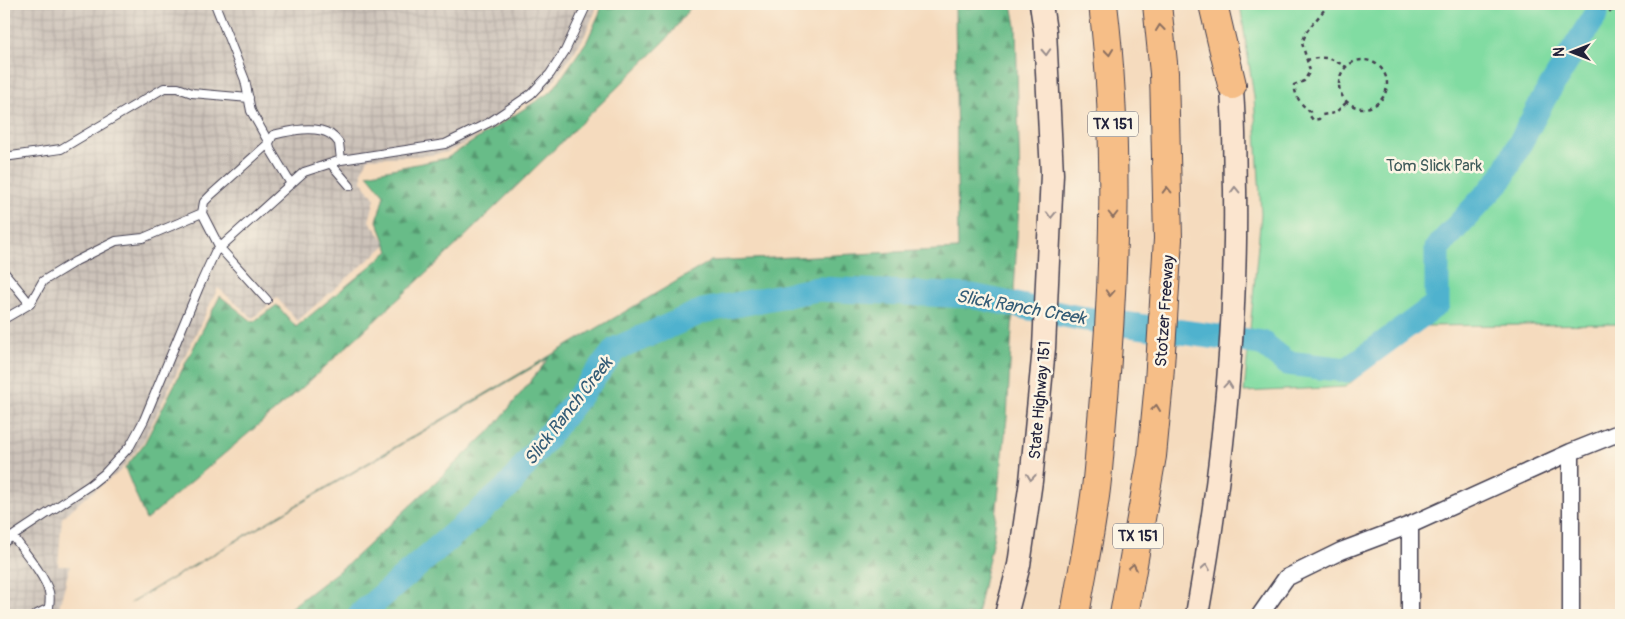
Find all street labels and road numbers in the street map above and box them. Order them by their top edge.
road number: TX 151 [1088,112,1138,136]
street label: Stotzer Freeway [1151,254,1179,368]
street label: State Highway 151 [1025,340,1055,460]
road number: TX 151 [1113,524,1163,548]

